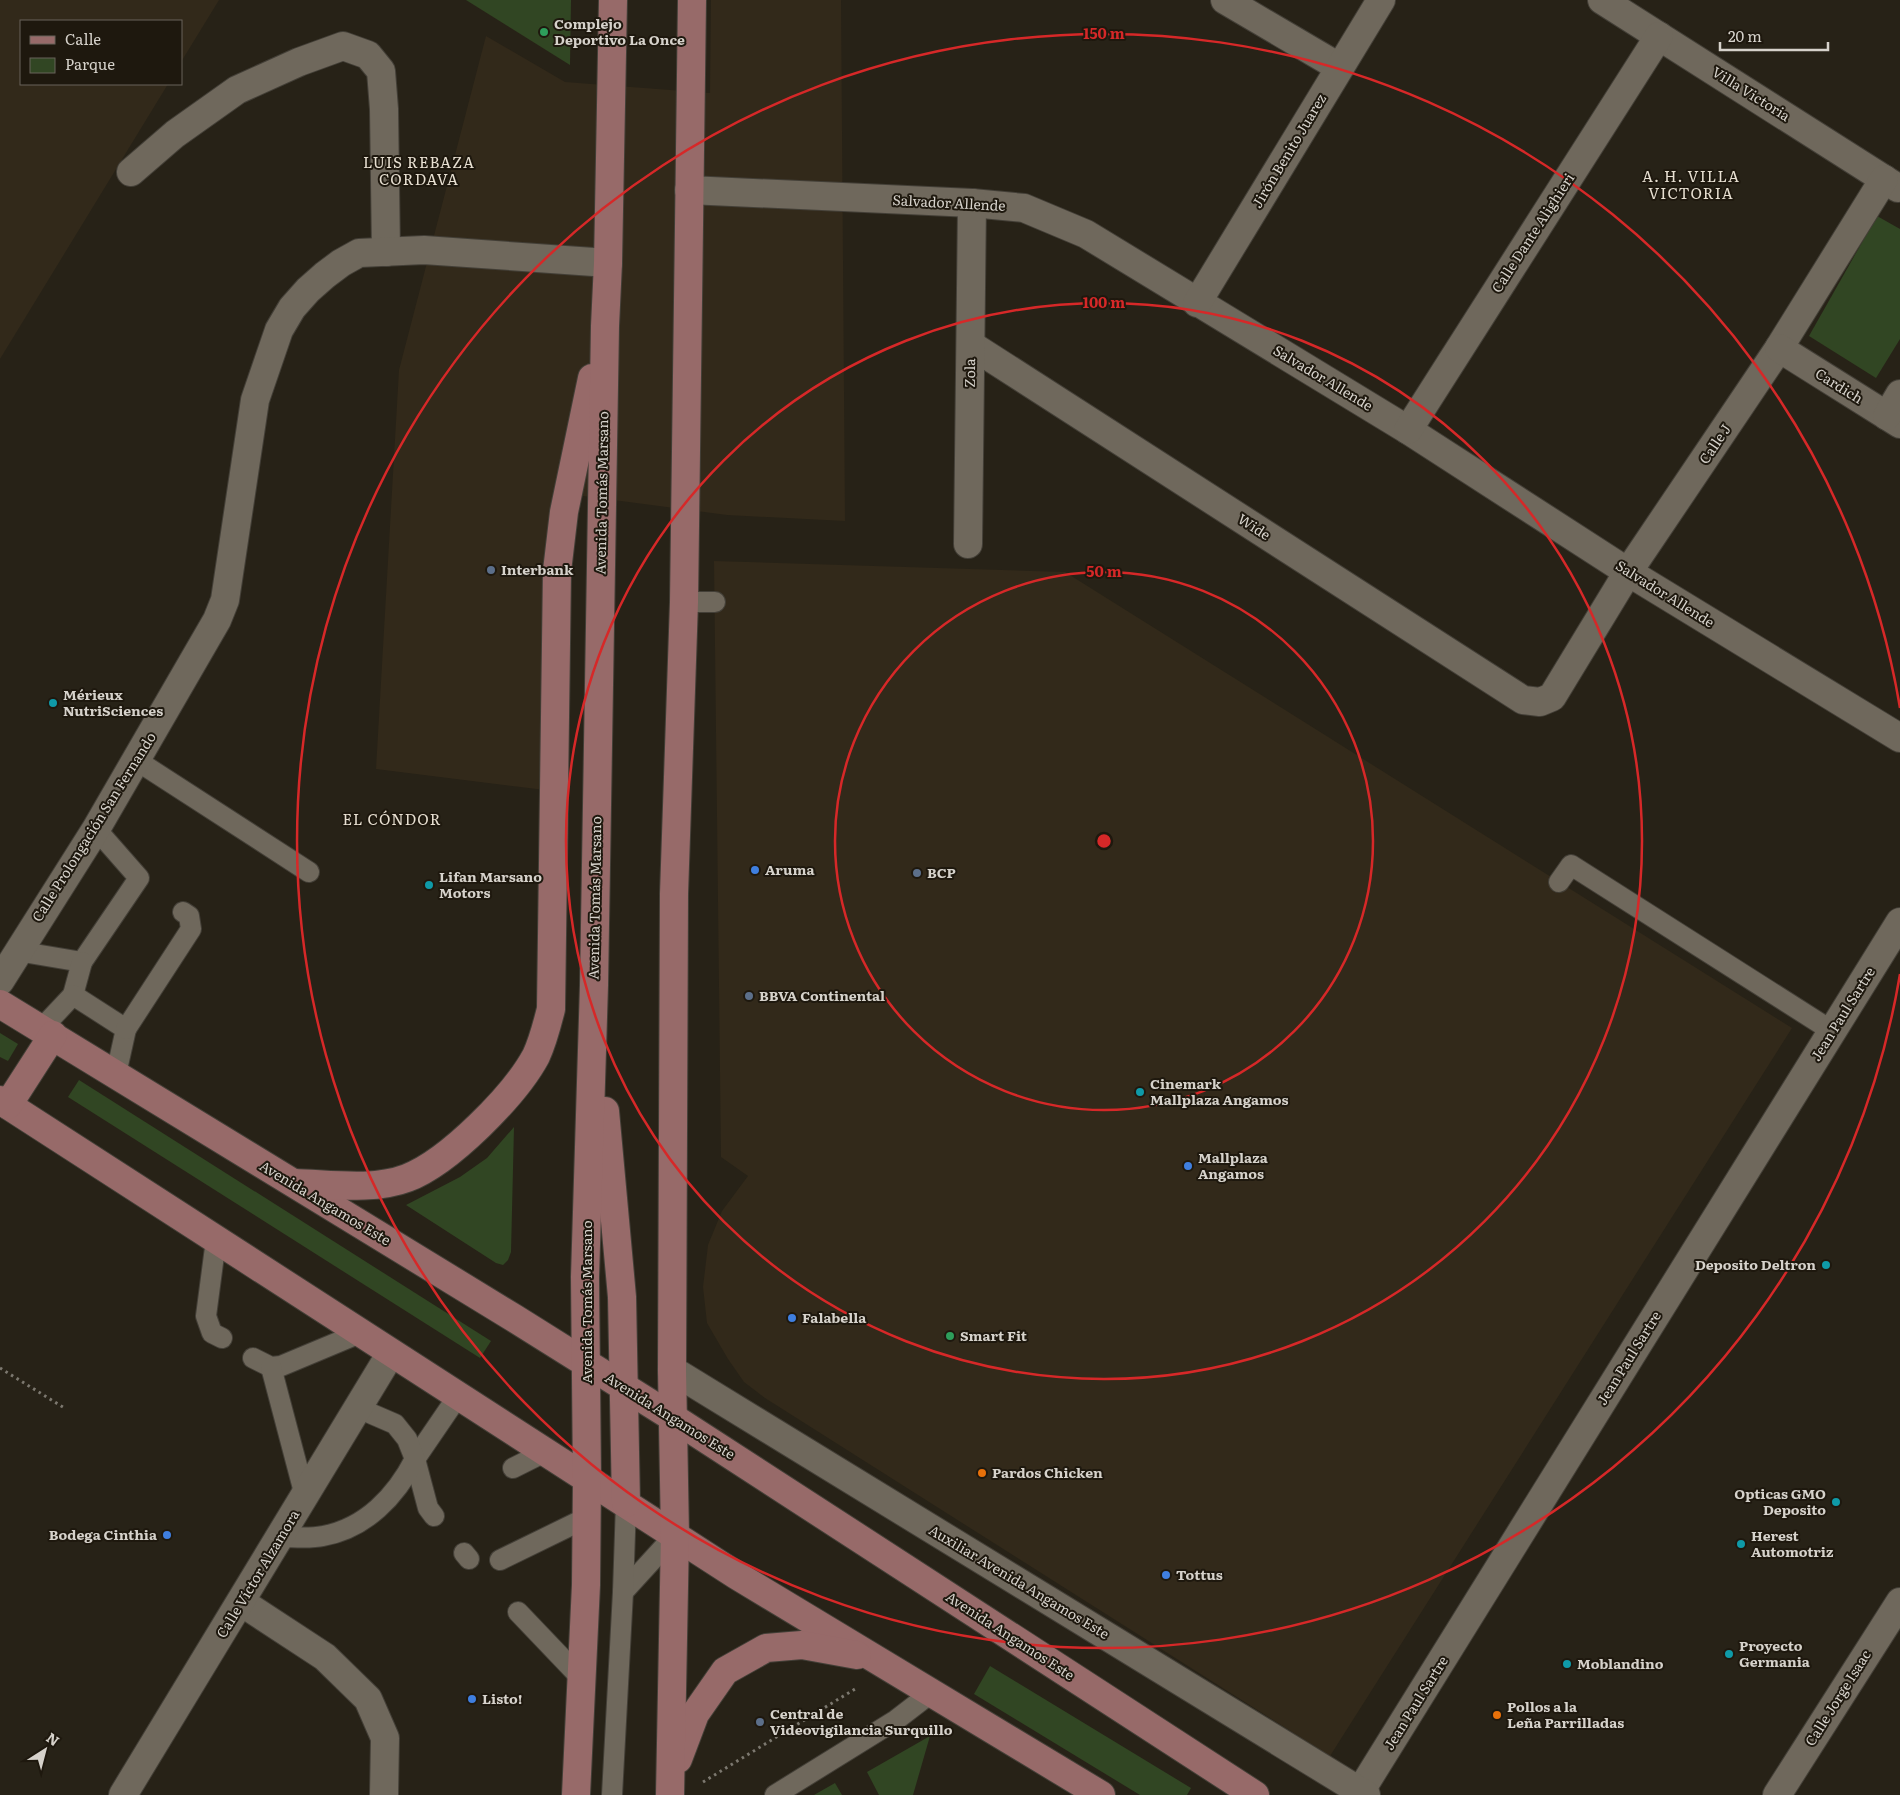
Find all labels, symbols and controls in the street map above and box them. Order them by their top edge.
place label: Complejo Deportivo La Once [554,13,685,49]
legend [20,20,182,85]
scale bar [1720,20,1828,52]
text: 150 m [1083,21,1125,44]
text: 20 m [1728,24,1762,47]
marker: Complejo Deportivo La Once [538,26,550,38]
text: Calle [65,27,101,50]
text: Parque [65,52,115,75]
street label: Villa Victoria [1709,61,1795,125]
street label: Jirón Benito Juarez [1246,90,1330,211]
district label: LUIS REBAZA CORDAVA [363,150,475,190]
district label: A. H. VILLA VICTORIA [1642,164,1740,204]
street label: Calle Dante Alighieri [1486,169,1579,296]
street label: Salvador Allende [892,189,1006,215]
text: 100 m [1083,290,1125,313]
street label: Salvador Allende [1270,339,1377,415]
street label: Zola [959,358,979,388]
street label: Cardich [1812,363,1867,408]
street label: Avenida Tomás Marsano [590,411,612,575]
street label: Calle J [1693,419,1735,467]
street label: Wide [1234,508,1275,544]
street label: Salvador Allende [1612,555,1719,632]
place label: Interbank [501,559,574,579]
text: 50 m [1086,559,1122,582]
marker: Interbank [485,564,497,576]
place label: Mérieux NutriSciences [63,684,163,720]
marker: Mérieux NutriSciences [47,697,59,709]
street label: Calle Prolongación San Fernando [26,728,160,925]
district label: EL CÓNDOR [342,807,442,830]
street label: Avenida Tomás Marsano [583,816,605,980]
centre of rings [1095,832,1113,850]
place label: Aruma [765,859,815,879]
place label: BCP [927,862,956,882]
marker: Aruma [749,864,761,876]
place label: Lifan Marsano Motors [439,866,542,902]
marker: BCP [911,867,923,879]
marker: Lifan Marsano Motors [423,879,435,891]
street label: Jean Paul Sartre [1805,963,1879,1064]
place label: BBVA Continental [759,985,885,1005]
marker: BBVA Continental [743,990,755,1002]
place label: Cinemark Mallplaza Angamos [1150,1073,1288,1109]
marker: Cinemark Mallplaza Angamos [1134,1086,1146,1098]
place label: Mallplaza Angamos [1198,1147,1269,1183]
street label: Avenida Angamos Este [256,1155,395,1249]
marker: Mallplaza Angamos [1182,1160,1194,1172]
street label: Avenida Tomás Marsano [576,1220,596,1384]
place label: Deposito Deltron [1695,1254,1816,1274]
marker: Deposito Deltron [1820,1259,1832,1271]
place label: Falabella [802,1307,867,1327]
street label: Jean Paul Sartre [1591,1307,1665,1408]
marker: Falabella [786,1312,798,1324]
place label: Smart Fit [960,1325,1028,1345]
marker: Smart Fit [944,1330,956,1342]
street label: Avenida Angamos Este [602,1367,739,1463]
place label: Pardos Chicken [992,1462,1103,1482]
marker: Pardos Chicken [976,1467,988,1479]
place label: Opticas GMO Deposito [1734,1483,1826,1519]
marker: Opticas GMO Deposito [1830,1496,1842,1508]
street label: Calle Víctor Alzamora [211,1505,304,1641]
street label: Auxiliar Avenida Angamos Este [926,1521,1112,1643]
place label: Bodega Cinthia [49,1524,158,1544]
place label: Herest Automotriz [1751,1525,1834,1561]
marker: Bodega Cinthia [161,1529,173,1541]
marker: Herest Automotriz [1735,1538,1747,1550]
place label: Tottus [1176,1564,1223,1584]
marker: Tottus [1160,1569,1172,1581]
street label: Avenida Angamos Este [943,1588,1077,1684]
place label: Proyecto Germania [1739,1635,1811,1671]
street label: Calle Jorge Isaac [1800,1645,1875,1749]
marker: Proyecto Germania [1723,1648,1735,1660]
street label: Jean Paul Sartre [1378,1652,1452,1753]
place label: Moblandino [1577,1653,1664,1673]
marker: Moblandino [1561,1658,1573,1670]
place label: Listo! [482,1688,522,1708]
marker: Listo! [466,1693,478,1705]
place label: Pollos a la Leña Parrilladas [1507,1696,1624,1732]
place label: Central de Videovigilancia Surquillo [770,1703,953,1739]
marker: Pollos a la Leña Parrilladas [1491,1709,1503,1721]
marker: Central de Videovigilancia Surquillo [754,1716,766,1728]
north arrow [20,1725,70,1775]
text: N [43,1727,64,1750]

